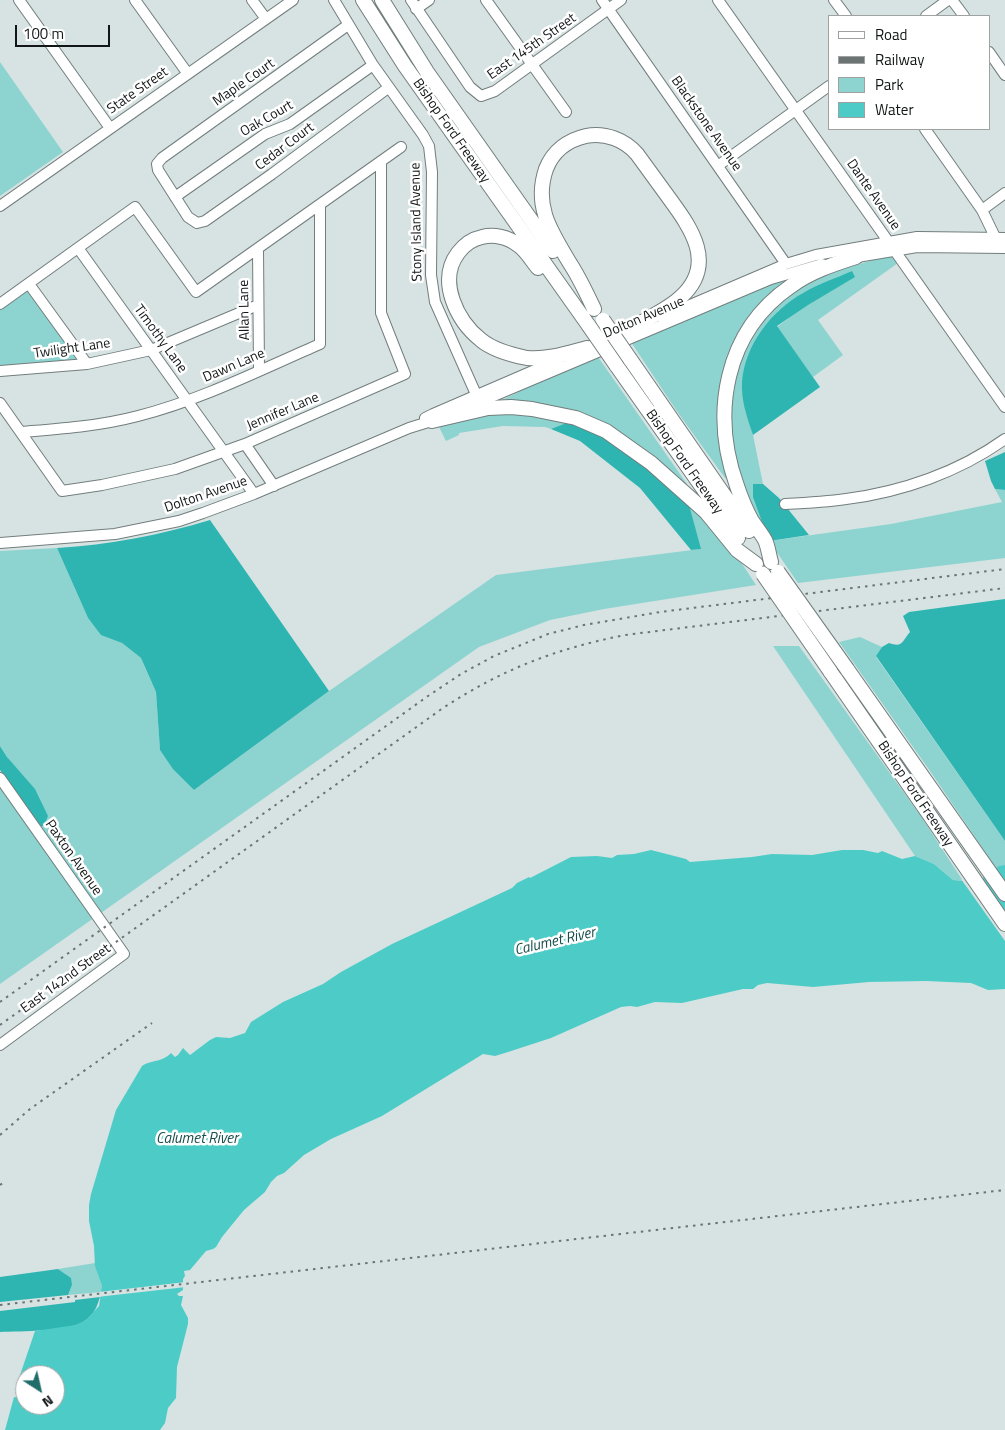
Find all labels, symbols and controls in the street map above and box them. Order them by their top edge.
street label: East 145th Street [484,10,580,84]
scale bar [18,15,112,47]
legend [828,15,990,130]
text: 100 m [23,22,64,45]
text: Road [875,23,907,46]
text: Railway [875,48,925,71]
street label: Maple Court [210,56,278,110]
street label: State Street [104,64,172,118]
street label: Blackstone Avenue [667,73,745,175]
text: Park [875,73,904,96]
street label: Bishop Ford Freeway [409,76,493,186]
street label: Oak Court [238,97,296,141]
text: Water [875,98,914,121]
street label: Cedar Court [252,120,318,174]
street label: Dante Avenue [842,156,904,234]
street label: Stony Island Avenue [408,162,426,282]
street label: Allan Lane [236,279,254,341]
street label: Dolton Avenue [601,293,687,343]
street label: Timothy Lane [130,302,190,376]
street label: Twilight Lane [33,335,111,363]
street label: Dawn Lane [201,345,267,387]
street label: Jennifer Lane [244,389,322,435]
street label: Bishop Ford Freeway [642,407,726,517]
street label: Dolton Avenue [162,473,250,517]
street label: Bishop Ford Freeway [874,738,956,850]
street label: Paxton Avenue [41,817,105,899]
water label: Calumet River [513,924,597,960]
street label: East 142nd Street [18,941,114,1017]
water label: Calumet River [156,1130,238,1148]
north arrow [15,1365,65,1415]
text: N [38,1390,58,1413]

